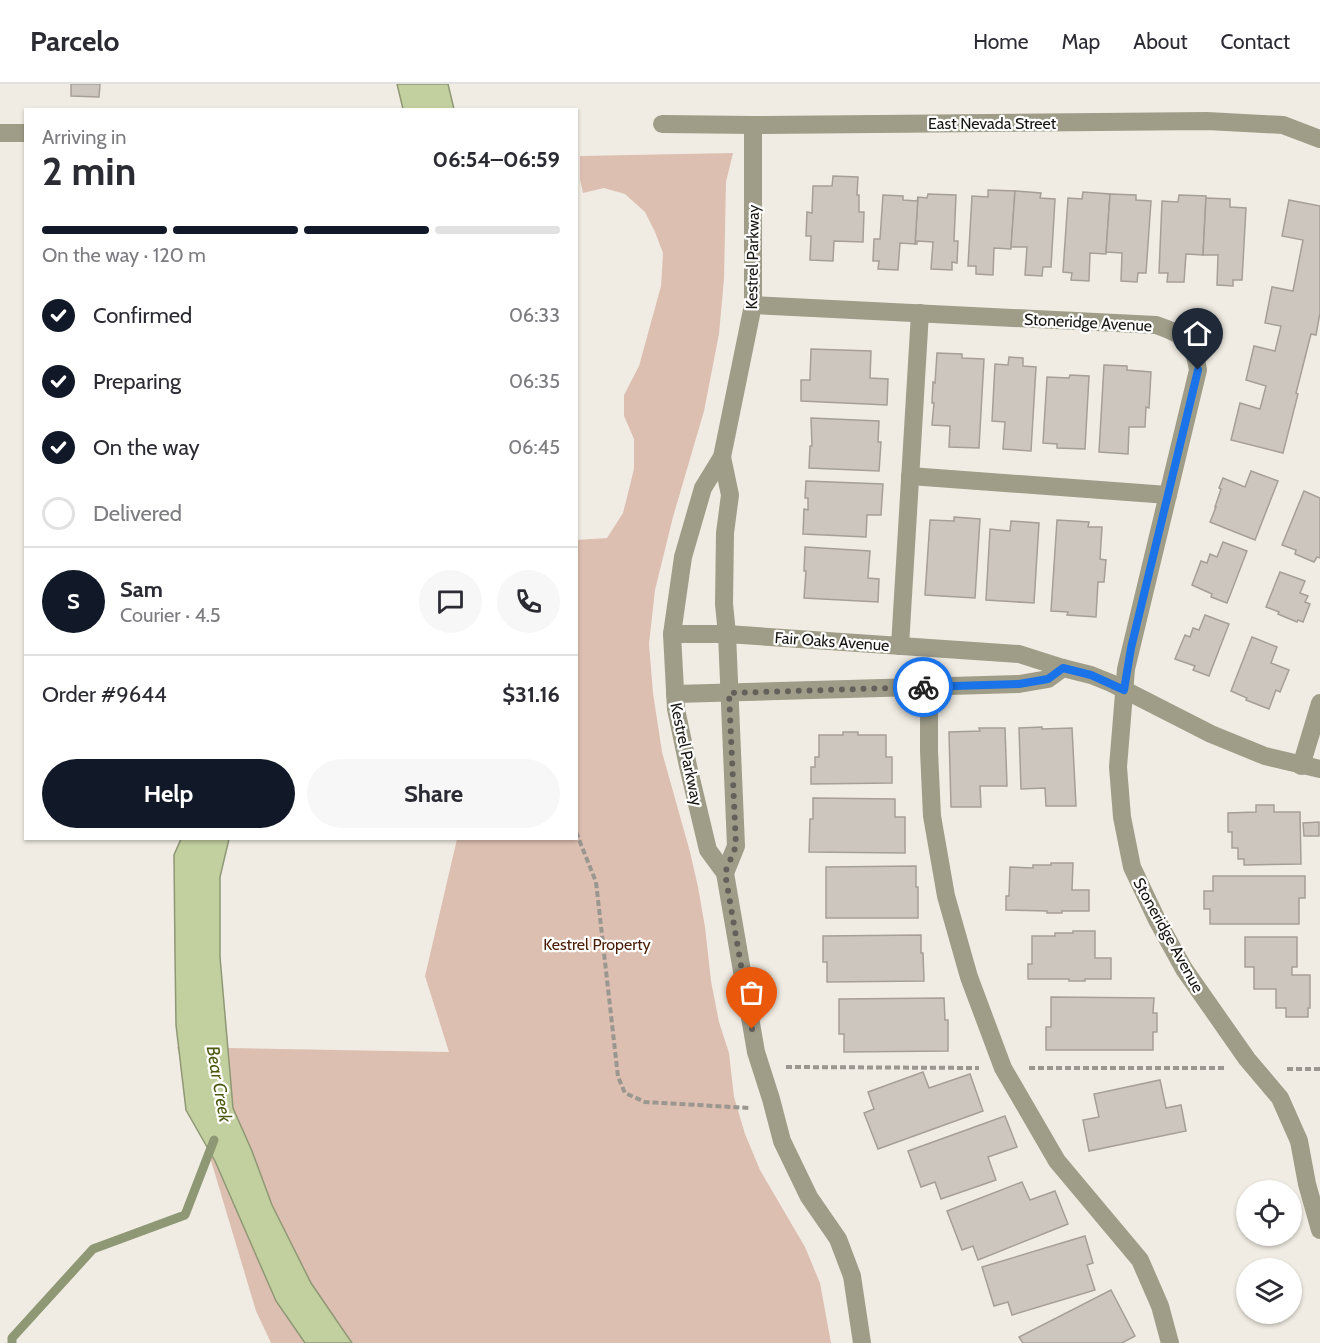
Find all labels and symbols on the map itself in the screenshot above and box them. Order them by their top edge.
street label: East Nevada Street [928,114,1057,133]
street label: Kestrel Parkway [742,204,763,310]
pin [1172,308,1223,370]
street label: Stoneridge Avenue [1023,310,1152,335]
street label: Fair Oaks Avenue [774,628,890,655]
courier [893,657,953,717]
street label: Kestrel Parkway [666,701,707,807]
street label: Stoneridge Avenue [1129,875,1208,996]
park label: Kestrel Property [543,935,651,954]
pin [726,967,777,1029]
water label: Bear Creek [201,1044,237,1125]

